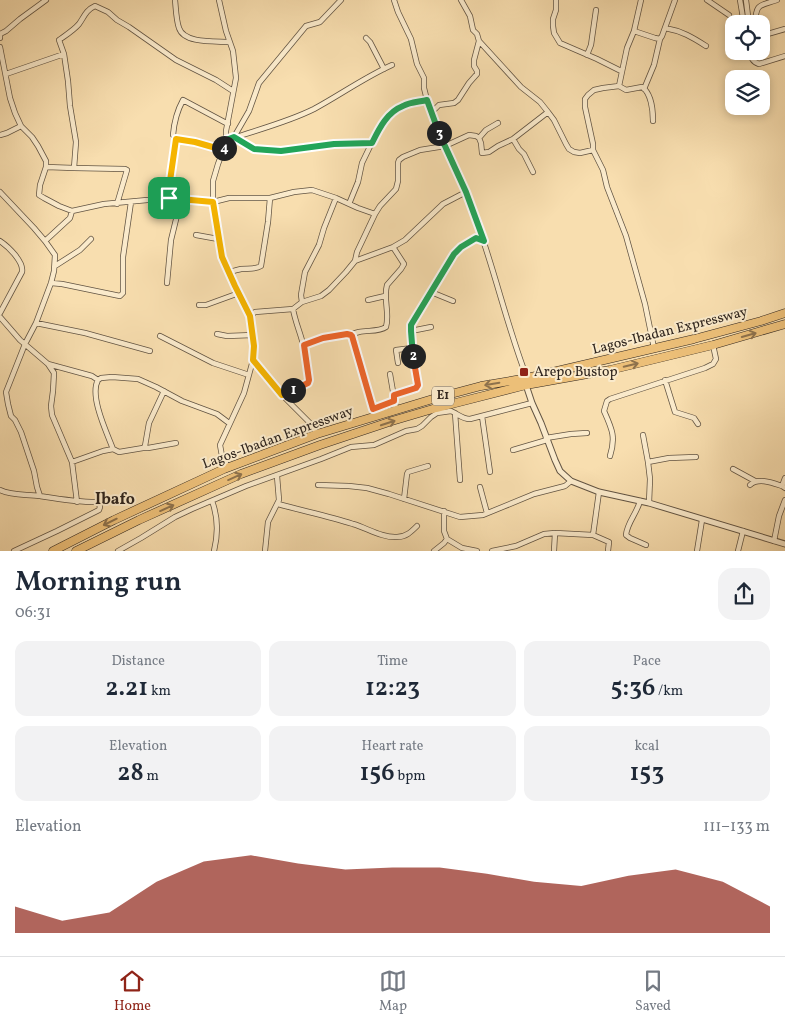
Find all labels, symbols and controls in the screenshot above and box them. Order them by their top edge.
map controls [725,15,770,115]
button: locate [725,15,770,60]
button: layers [725,70,770,115]
pin: 3 [426,120,452,146]
text: 3 [436,124,443,143]
pin: 4 [212,136,236,160]
text: 4 [220,139,229,158]
pin [148,177,190,219]
icon: arrive [155,184,183,212]
street label: Lagos-Ibadan Expressway [590,302,750,359]
one-way arrow [741,330,757,340]
pin: 2 [400,344,426,368]
text: 2 [410,347,417,366]
one-way arrow [623,360,639,369]
place label: Arepo Bustop [534,363,617,382]
marker: Arepo Bustop [518,366,530,378]
pin: 1 [280,378,306,402]
one-way arrow [484,380,500,390]
text: 1 [291,381,296,400]
road number: E1 [432,386,454,406]
street label: Lagos-Ibadan Expressway [200,402,357,474]
one-way arrow [380,417,396,427]
one-way arrow [227,471,242,481]
district label: Ibafo [95,489,135,511]
one-way arrow [159,502,174,512]
one-way arrow [102,518,117,528]
text: Morning run [15,563,182,602]
button: share [718,568,770,620]
text: 06:31 [15,602,51,624]
text: Distance [111,652,165,671]
text: Time [377,652,408,671]
text: Pace [633,652,661,671]
text: 2.21 [105,671,148,706]
text: 12:23 [365,671,420,706]
text: 5:36 [610,671,655,706]
text: km [148,682,171,701]
text: /km [655,682,683,701]
text: Elevation [109,737,167,756]
text: Heart rate [362,737,423,756]
text: kcal [634,737,659,756]
text: 28 [117,756,144,791]
text: 156 [359,756,395,791]
text: 153 [629,756,664,791]
text: m [144,767,159,786]
text: bpm [395,767,426,786]
text: Elevation [15,816,82,838]
text: 111–133 m [703,816,770,838]
tab: Home [114,967,151,1016]
tab: Map [379,967,407,1016]
tab: Saved [635,967,671,1016]

